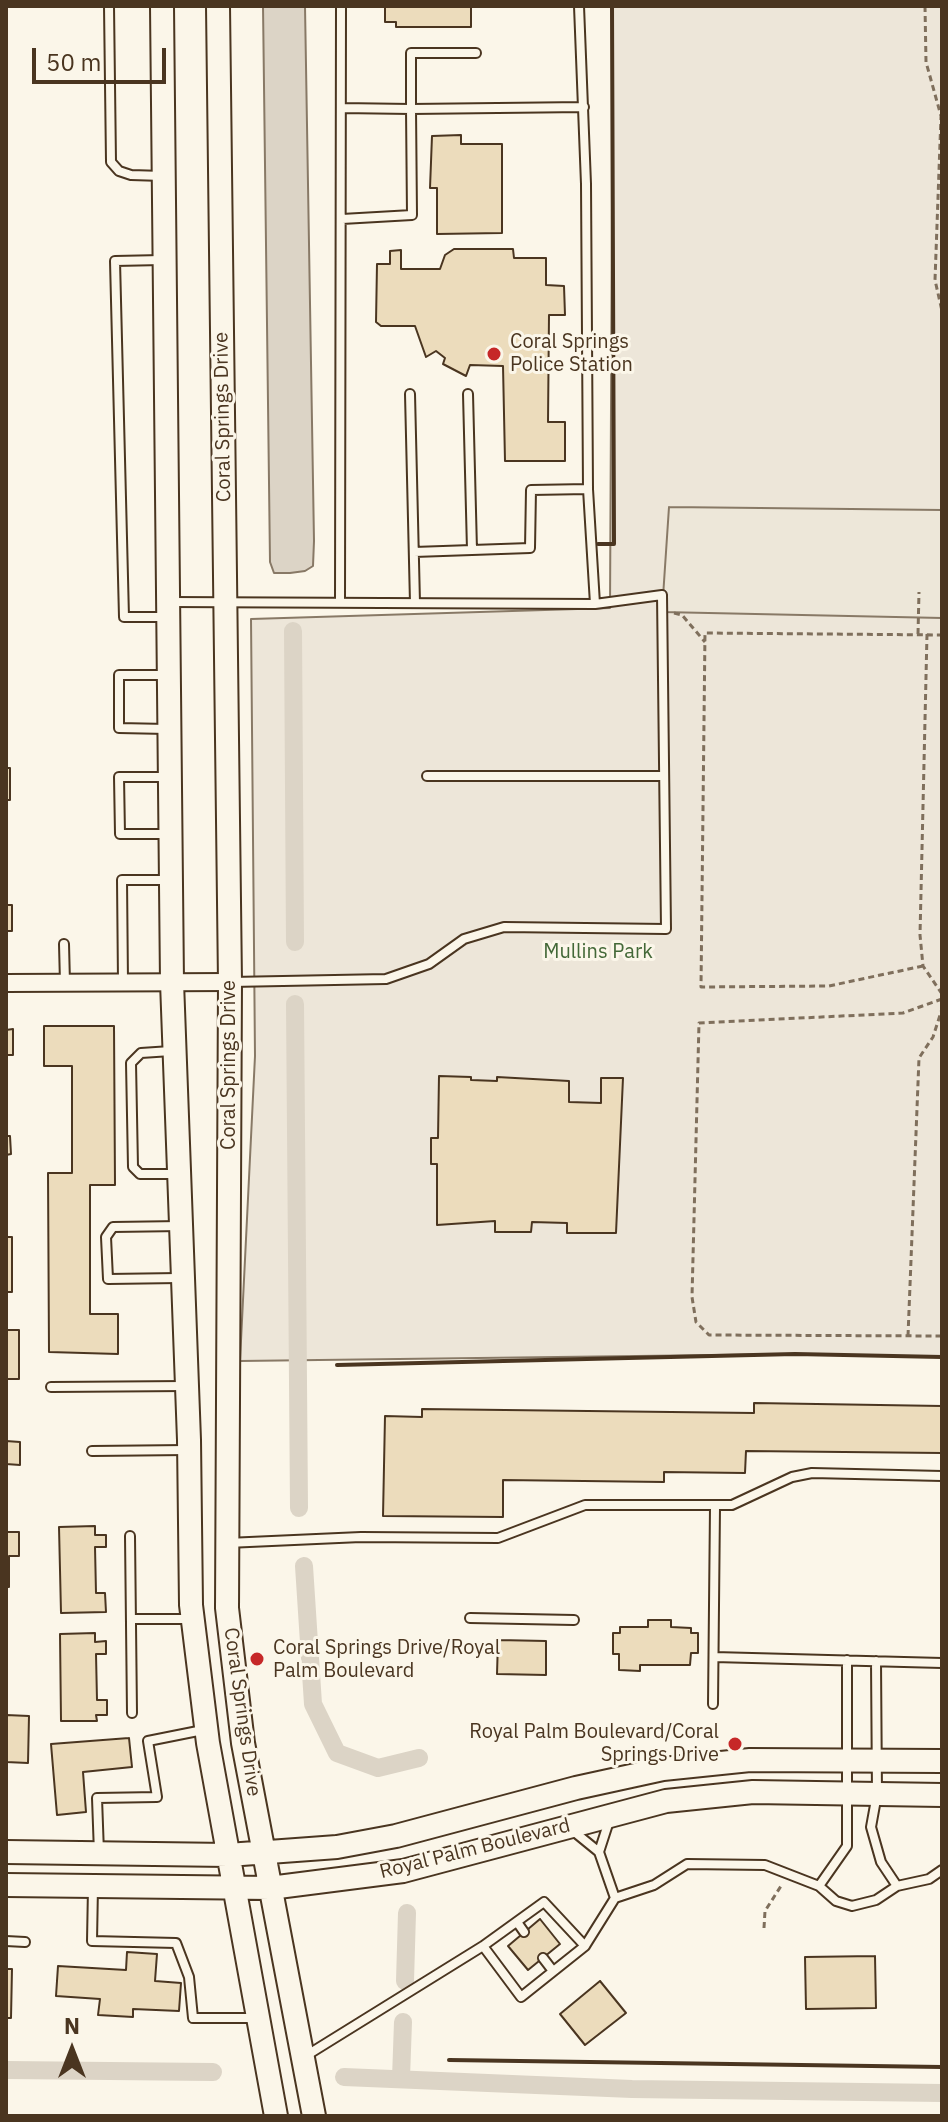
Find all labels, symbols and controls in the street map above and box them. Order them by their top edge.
scale bar [36,32,170,82]
text: 50 m [46,46,101,78]
place label: Coral Springs Police Station [510,330,633,377]
street label: Coral Springs Drive [210,332,236,502]
marker: Coral Springs Police Station [485,345,503,363]
park label: Mullins Park [543,940,653,964]
street label: Coral Springs Drive [217,980,241,1150]
street label: Coral Springs Drive [218,1626,266,1798]
place label: Coral Springs Drive/Royal Palm Boulevard [273,1636,500,1683]
marker: Coral Springs Drive/Royal Palm Boulevard [248,1650,266,1668]
place label: Royal Palm Boulevard/Coral Springs Drive [469,1720,719,1767]
marker: Royal Palm Boulevard/Coral Springs Drive [726,1735,744,1753]
street label: Royal Palm Boulevard [377,1814,573,1884]
north arrow [32,2010,112,2090]
text: N [64,2011,80,2040]

